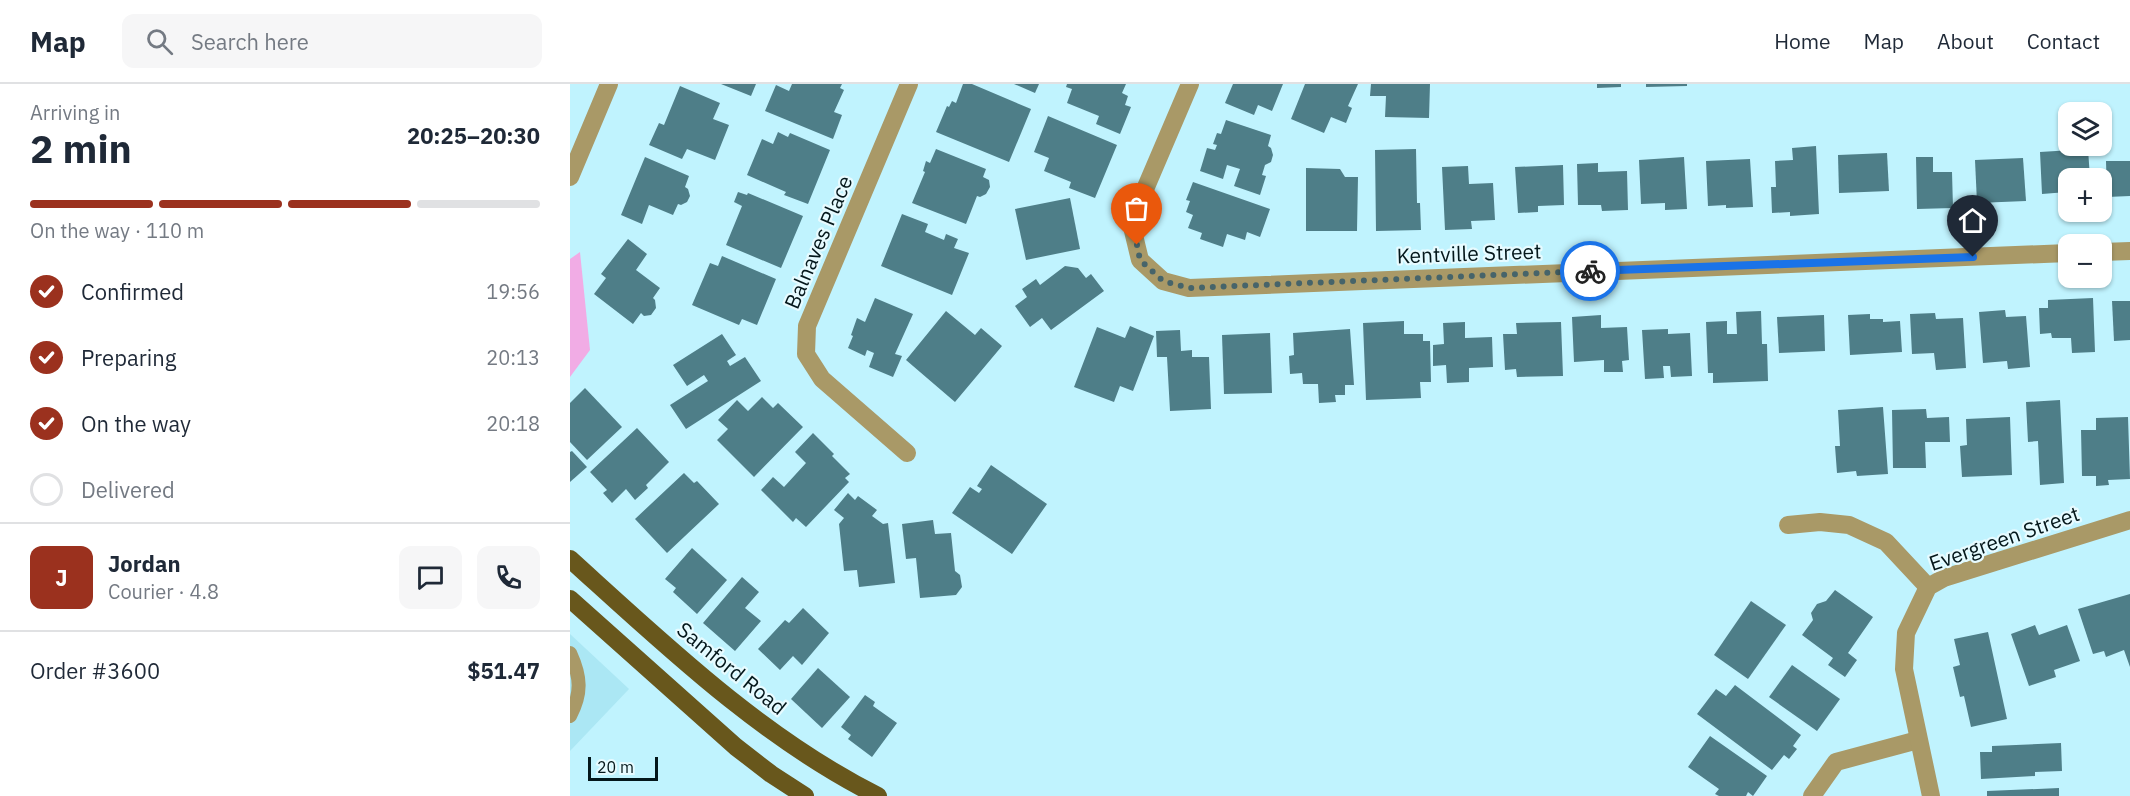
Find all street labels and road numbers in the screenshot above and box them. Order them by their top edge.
street label: Balnaves Place [777,171,859,313]
street label: Kentville Street [1396,236,1542,270]
street label: Evergreen Street [1925,499,2083,577]
street label: Samford Road [671,615,793,721]

